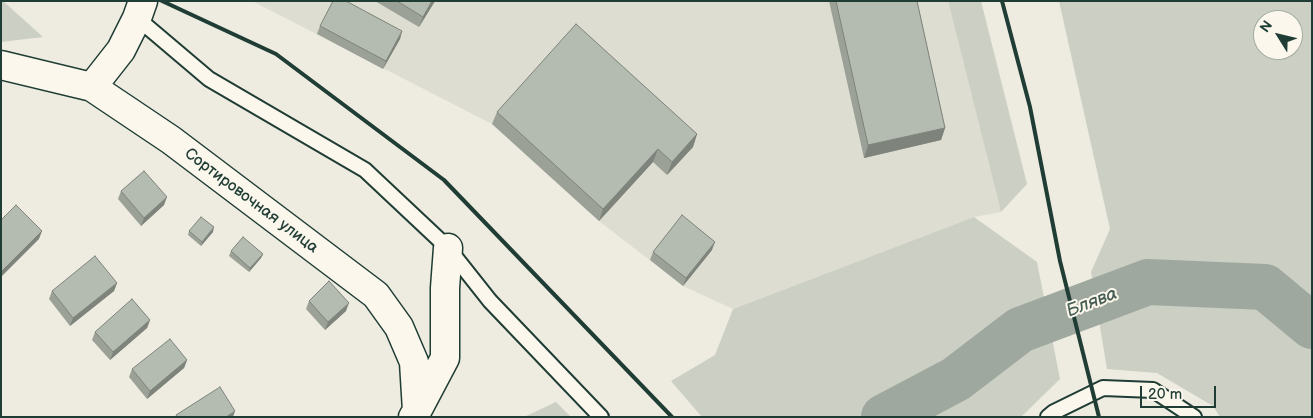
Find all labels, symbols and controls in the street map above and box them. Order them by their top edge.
north arrow [1253,10,1303,60]
text: N [1256,17,1276,36]
street label: Сортировочная улица [180,144,322,258]
water label: Блява [1063,283,1121,323]
scale bar [1143,376,1219,408]
text: 20 m [1148,385,1182,404]

